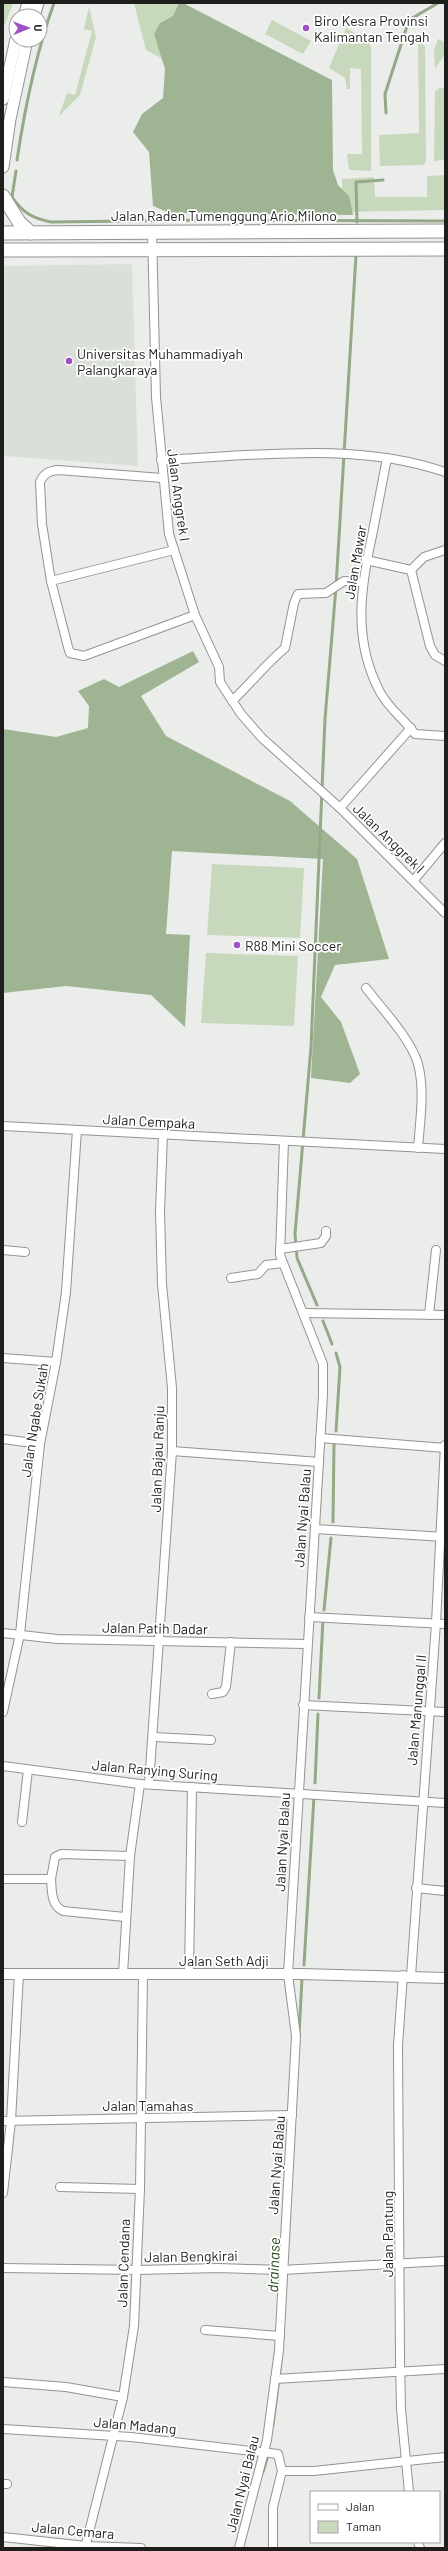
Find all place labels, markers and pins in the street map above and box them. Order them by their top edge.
place label: Biro Kesra Provinsi Kalimantan Tengah [314,12,430,45]
marker: Biro Kesra Provinsi Kalimantan Tengah [301,23,311,33]
place label: Universitas Muhammadiyah Palangkaraya [77,345,243,378]
marker: Universitas Muhammadiyah Palangkaraya [64,356,74,366]
place label: R88 Mini Soccer [245,937,341,954]
marker: R88 Mini Soccer [232,940,242,950]

